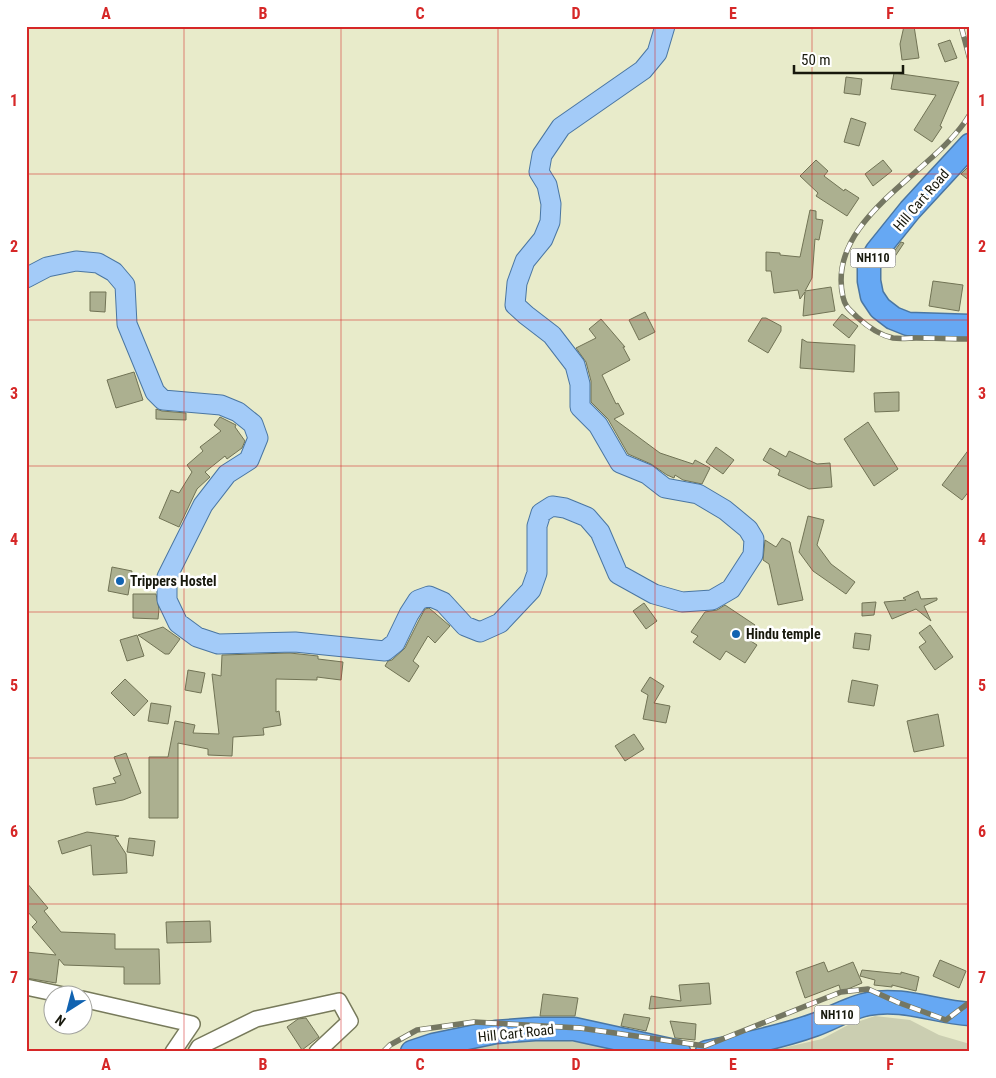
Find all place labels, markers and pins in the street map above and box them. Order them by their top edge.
place label: Trippers Hostel [130,573,217,589]
marker: Trippers Hostel [114,575,126,587]
place label: Hindu temple [746,626,821,642]
marker: Hindu temple [730,628,742,640]

